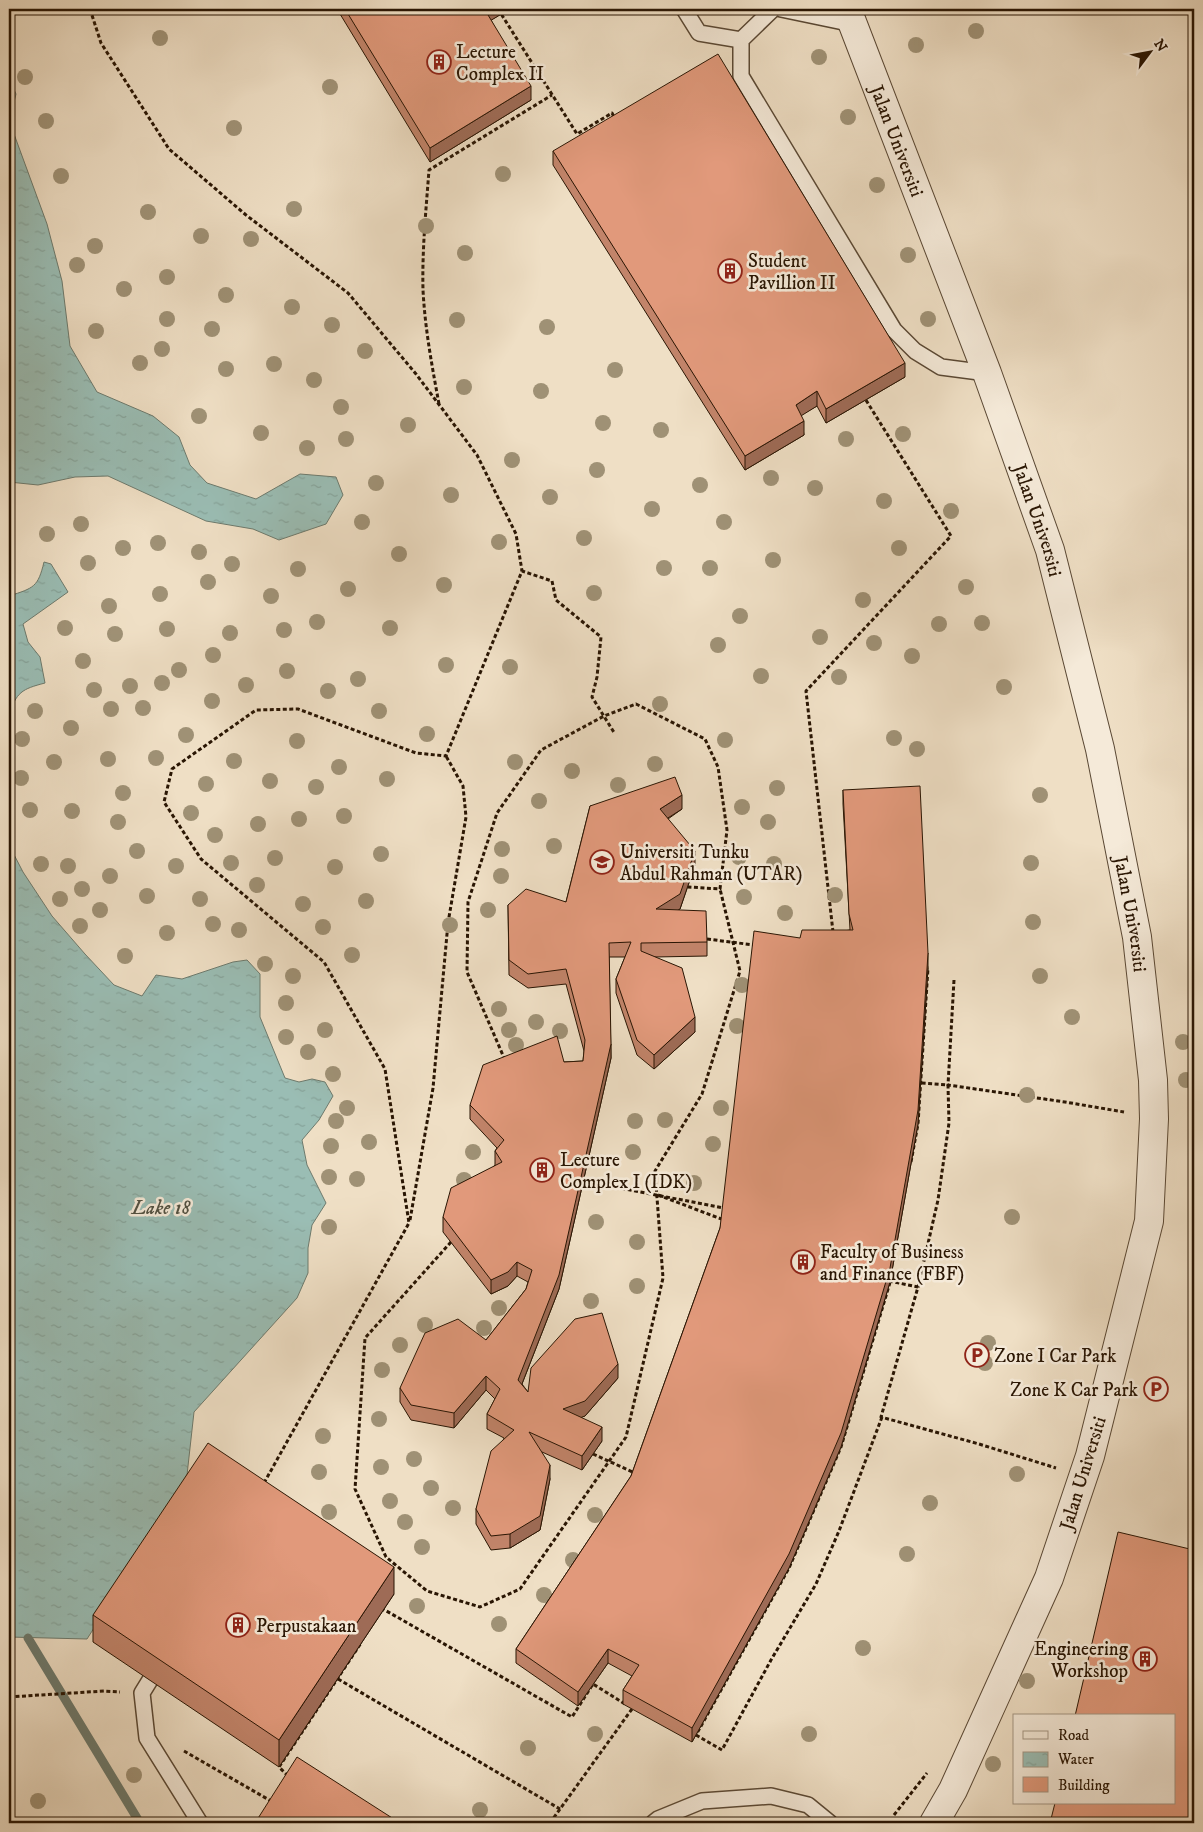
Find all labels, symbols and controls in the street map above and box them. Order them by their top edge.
north arrow [1126,28,1176,78]
text: N [1149,36,1171,56]
place label: Lecture Complex II [456,41,544,86]
building icon: Lecture Complex II [426,49,452,75]
street label: Jalan Universiti [864,80,928,200]
place label: Student Pavillion II [748,250,836,295]
building icon: Student Pavillion II [717,258,743,284]
street label: Jalan Universiti [1007,459,1066,579]
place label: Universiti Tunku Abdul Rahman (UTAR) [620,841,802,886]
school or university icon: Universiti Tunku Abdul Rahman (UTAR) [589,849,615,875]
street label: Jalan Universiti [1108,852,1151,973]
place label: Lecture Complex I (IDK) [560,1149,692,1194]
building icon: Lecture Complex I (IDK) [529,1157,555,1183]
water label: Lake 18 [131,1196,191,1221]
place label: Faculty of Business and Finance (FBF) [820,1241,964,1286]
building icon: Faculty of Business and Finance (FBF) [790,1249,816,1275]
parking icon: Zone I Car Park [964,1342,990,1368]
place label: Zone I Car Park [994,1345,1117,1368]
parking icon: Zone K Car Park [1143,1376,1169,1402]
place label: Zone K Car Park [1010,1379,1139,1402]
street label: Jalan Universiti [1055,1414,1112,1535]
building icon: Perpustakaan [225,1612,251,1638]
place label: Perpustakaan [256,1615,356,1638]
place label: Engineering Workshop [1034,1638,1129,1683]
building icon: Engineering Workshop [1132,1646,1158,1672]
legend [1013,1714,1176,1804]
text: Road [1058,1726,1090,1745]
text: Water [1057,1750,1094,1769]
text: Building [1058,1776,1110,1795]

